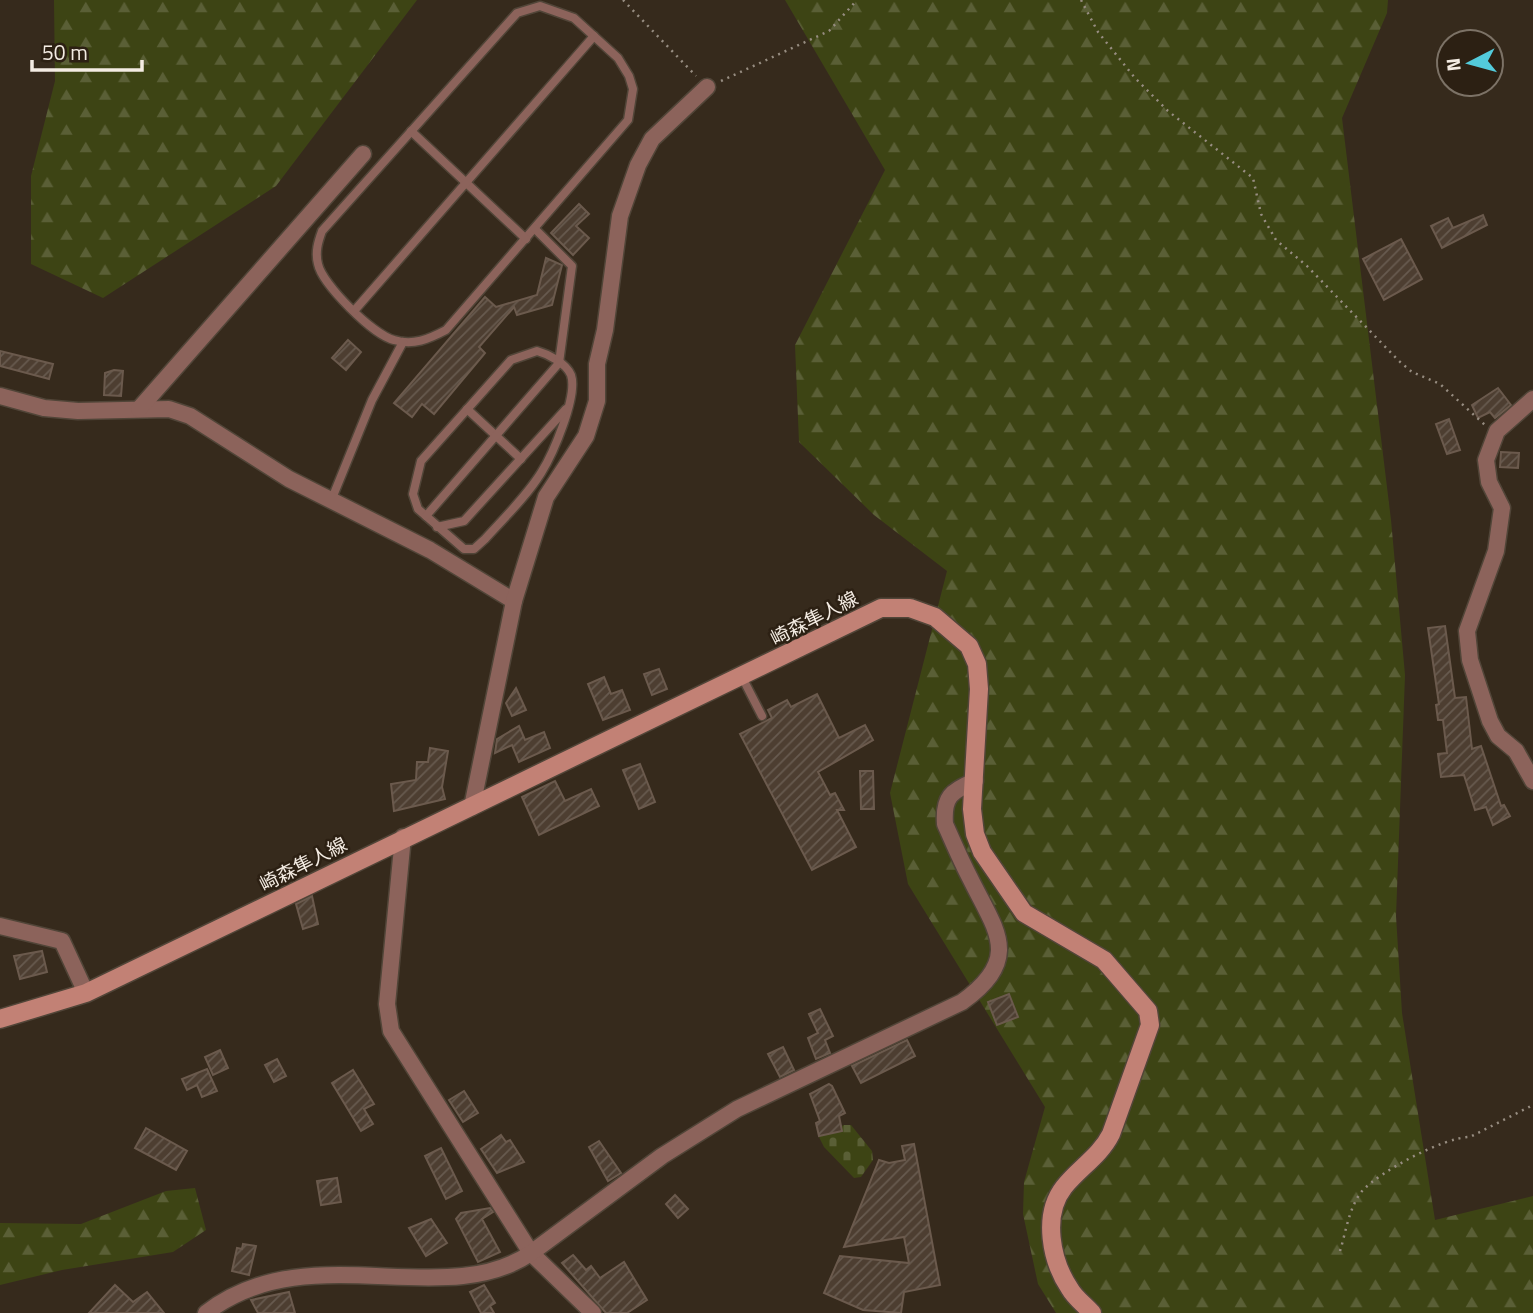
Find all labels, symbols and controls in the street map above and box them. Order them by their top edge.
scale bar [32,28,142,72]
north arrow [1435,28,1505,98]
text: 50 m [42,36,88,68]
text: N [1437,57,1468,73]
street label: 崎森隼人線 [765,583,863,652]
street label: 崎森隼人線 [254,829,352,898]

